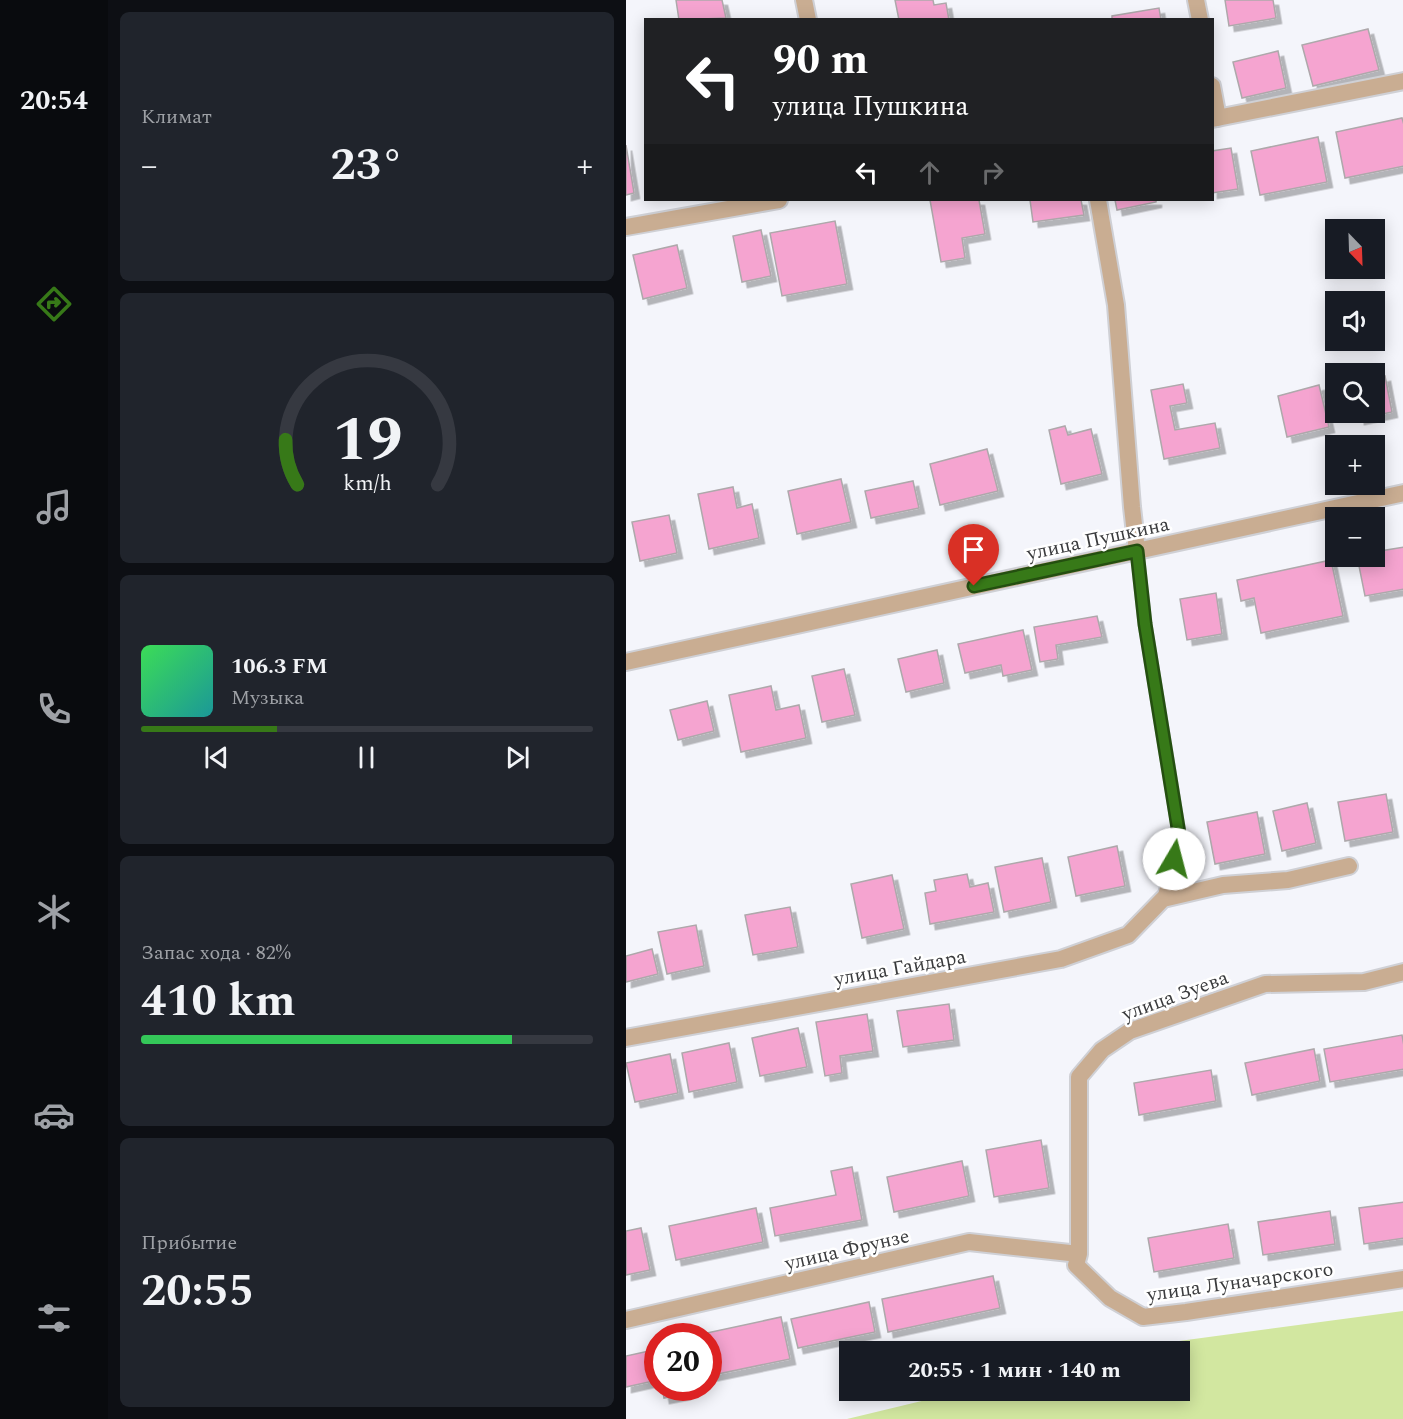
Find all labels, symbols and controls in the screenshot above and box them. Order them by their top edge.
text: 90 m [773,29,868,92]
icon: left [674,42,752,120]
text: 20:54 [20,80,88,122]
text: улица Пушкина [773,86,969,128]
text: Климат [141,102,212,132]
text: 23° [331,131,404,200]
text: − [141,141,158,191]
text: + [577,141,593,191]
icon: left [850,156,883,189]
icon: ahead [913,156,946,189]
icon: right [976,156,1009,189]
north arrow [1325,219,1385,279]
map controls [1325,219,1385,567]
icon: directions [33,283,75,325]
button: sound [1325,291,1385,351]
button: search [1325,363,1385,423]
text: 19 [332,393,402,488]
button: + [1325,435,1385,495]
text: km/h [343,468,391,501]
icon: music [33,486,75,528]
button: − [1325,507,1385,567]
street label: улица Пушкина [1023,509,1172,569]
pin [948,524,999,586]
icon: arrive [957,533,990,566]
text: 106.3 FM [231,650,328,683]
text: Музыка [231,683,304,713]
icon: phone [33,688,75,730]
icon: previous [200,741,233,774]
icon: pause [350,741,383,774]
icon: next [501,741,534,774]
position arrow [1142,827,1206,891]
icon: climate [33,891,75,933]
text: Запас хода · 82% [141,938,291,968]
street label: улица Гайдара [831,942,969,995]
street label: улица Зуева [1117,963,1233,1029]
text: 410 km [141,967,296,1036]
icon: car [33,1094,75,1136]
street label: улица Фрунзе [781,1221,912,1279]
text: Прибытие [141,1228,237,1258]
street label: улица Луначарского [1144,1254,1335,1310]
text: 20:55 [141,1257,254,1326]
icon: filters [33,1297,75,1339]
speed limit sign: 20 [644,1323,722,1401]
text: 20:55 · 1 мин · 140 m [908,1354,1121,1387]

